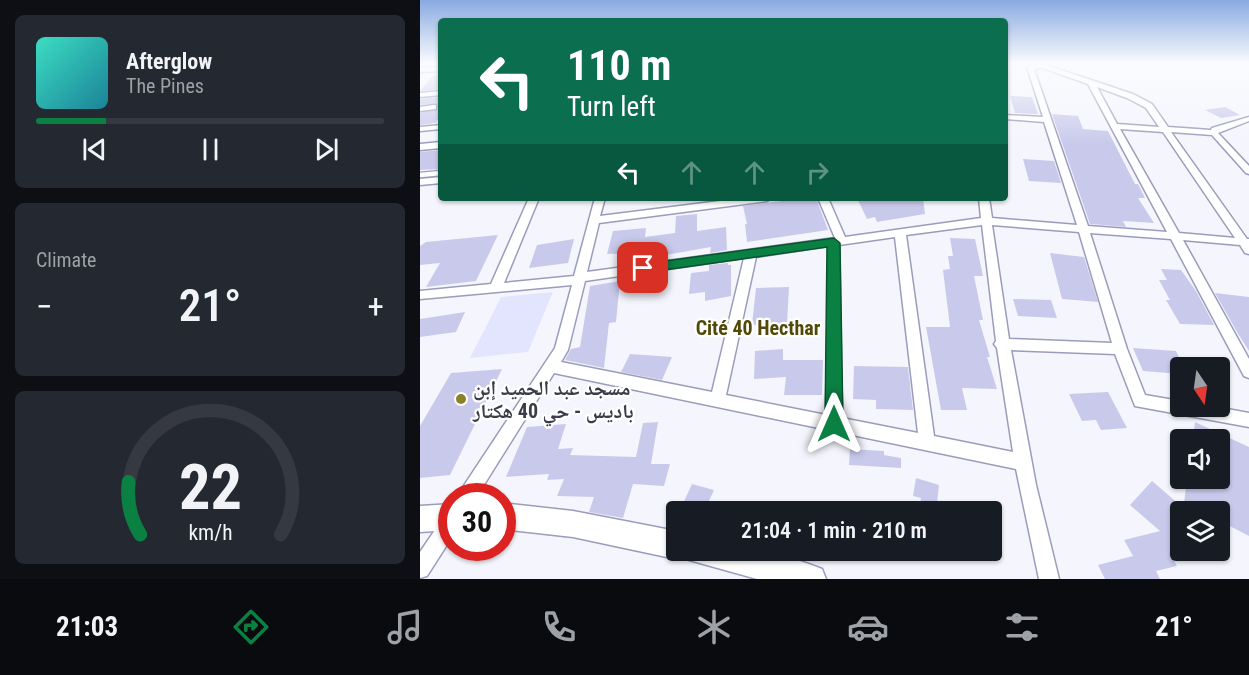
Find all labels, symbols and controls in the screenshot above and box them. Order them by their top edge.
text: 110 m [567,41,672,90]
icon: left [468,42,546,120]
text: Afterglow [126,49,212,74]
text: The Pines [126,74,204,98]
text: Turn left [567,91,656,123]
icon: previous [78,133,111,166]
icon: pause [194,133,227,166]
icon: next [310,133,343,166]
icon: left [612,156,645,189]
icon: ahead [675,156,708,189]
icon: ahead [738,156,771,189]
icon: right [801,156,834,189]
pin [617,242,668,293]
text: Climate [36,248,96,272]
icon: arrive [626,251,659,284]
text: 21° [179,279,241,332]
text: − [36,287,53,326]
text: + [368,287,384,326]
district label: Cité 40 Hecthar [696,316,821,340]
north arrow [1170,357,1230,417]
map controls [1170,357,1230,561]
place label: مسجد عبد الحميد إبن باديس - حي 40 هكتار [472,376,633,427]
marker: مسجد عبد الحميد إبن باديس - حي 40 هكتار [454,392,468,406]
position arrow [802,392,866,456]
button: sound [1170,429,1230,489]
text: 22 [178,451,242,524]
speed limit sign: 30 [438,483,516,561]
button: layers [1170,501,1230,561]
text: 21:04 · 1 min · 210 m [741,518,927,543]
text: km/h [188,520,232,545]
icon: directions [230,606,272,648]
icon: music [384,606,426,648]
icon: phone [538,606,580,648]
icon: climate [693,606,735,648]
icon: car [847,606,889,648]
icon: filters [1001,606,1043,648]
text: 21:03 [56,611,118,643]
text: 21° [1155,611,1193,643]

